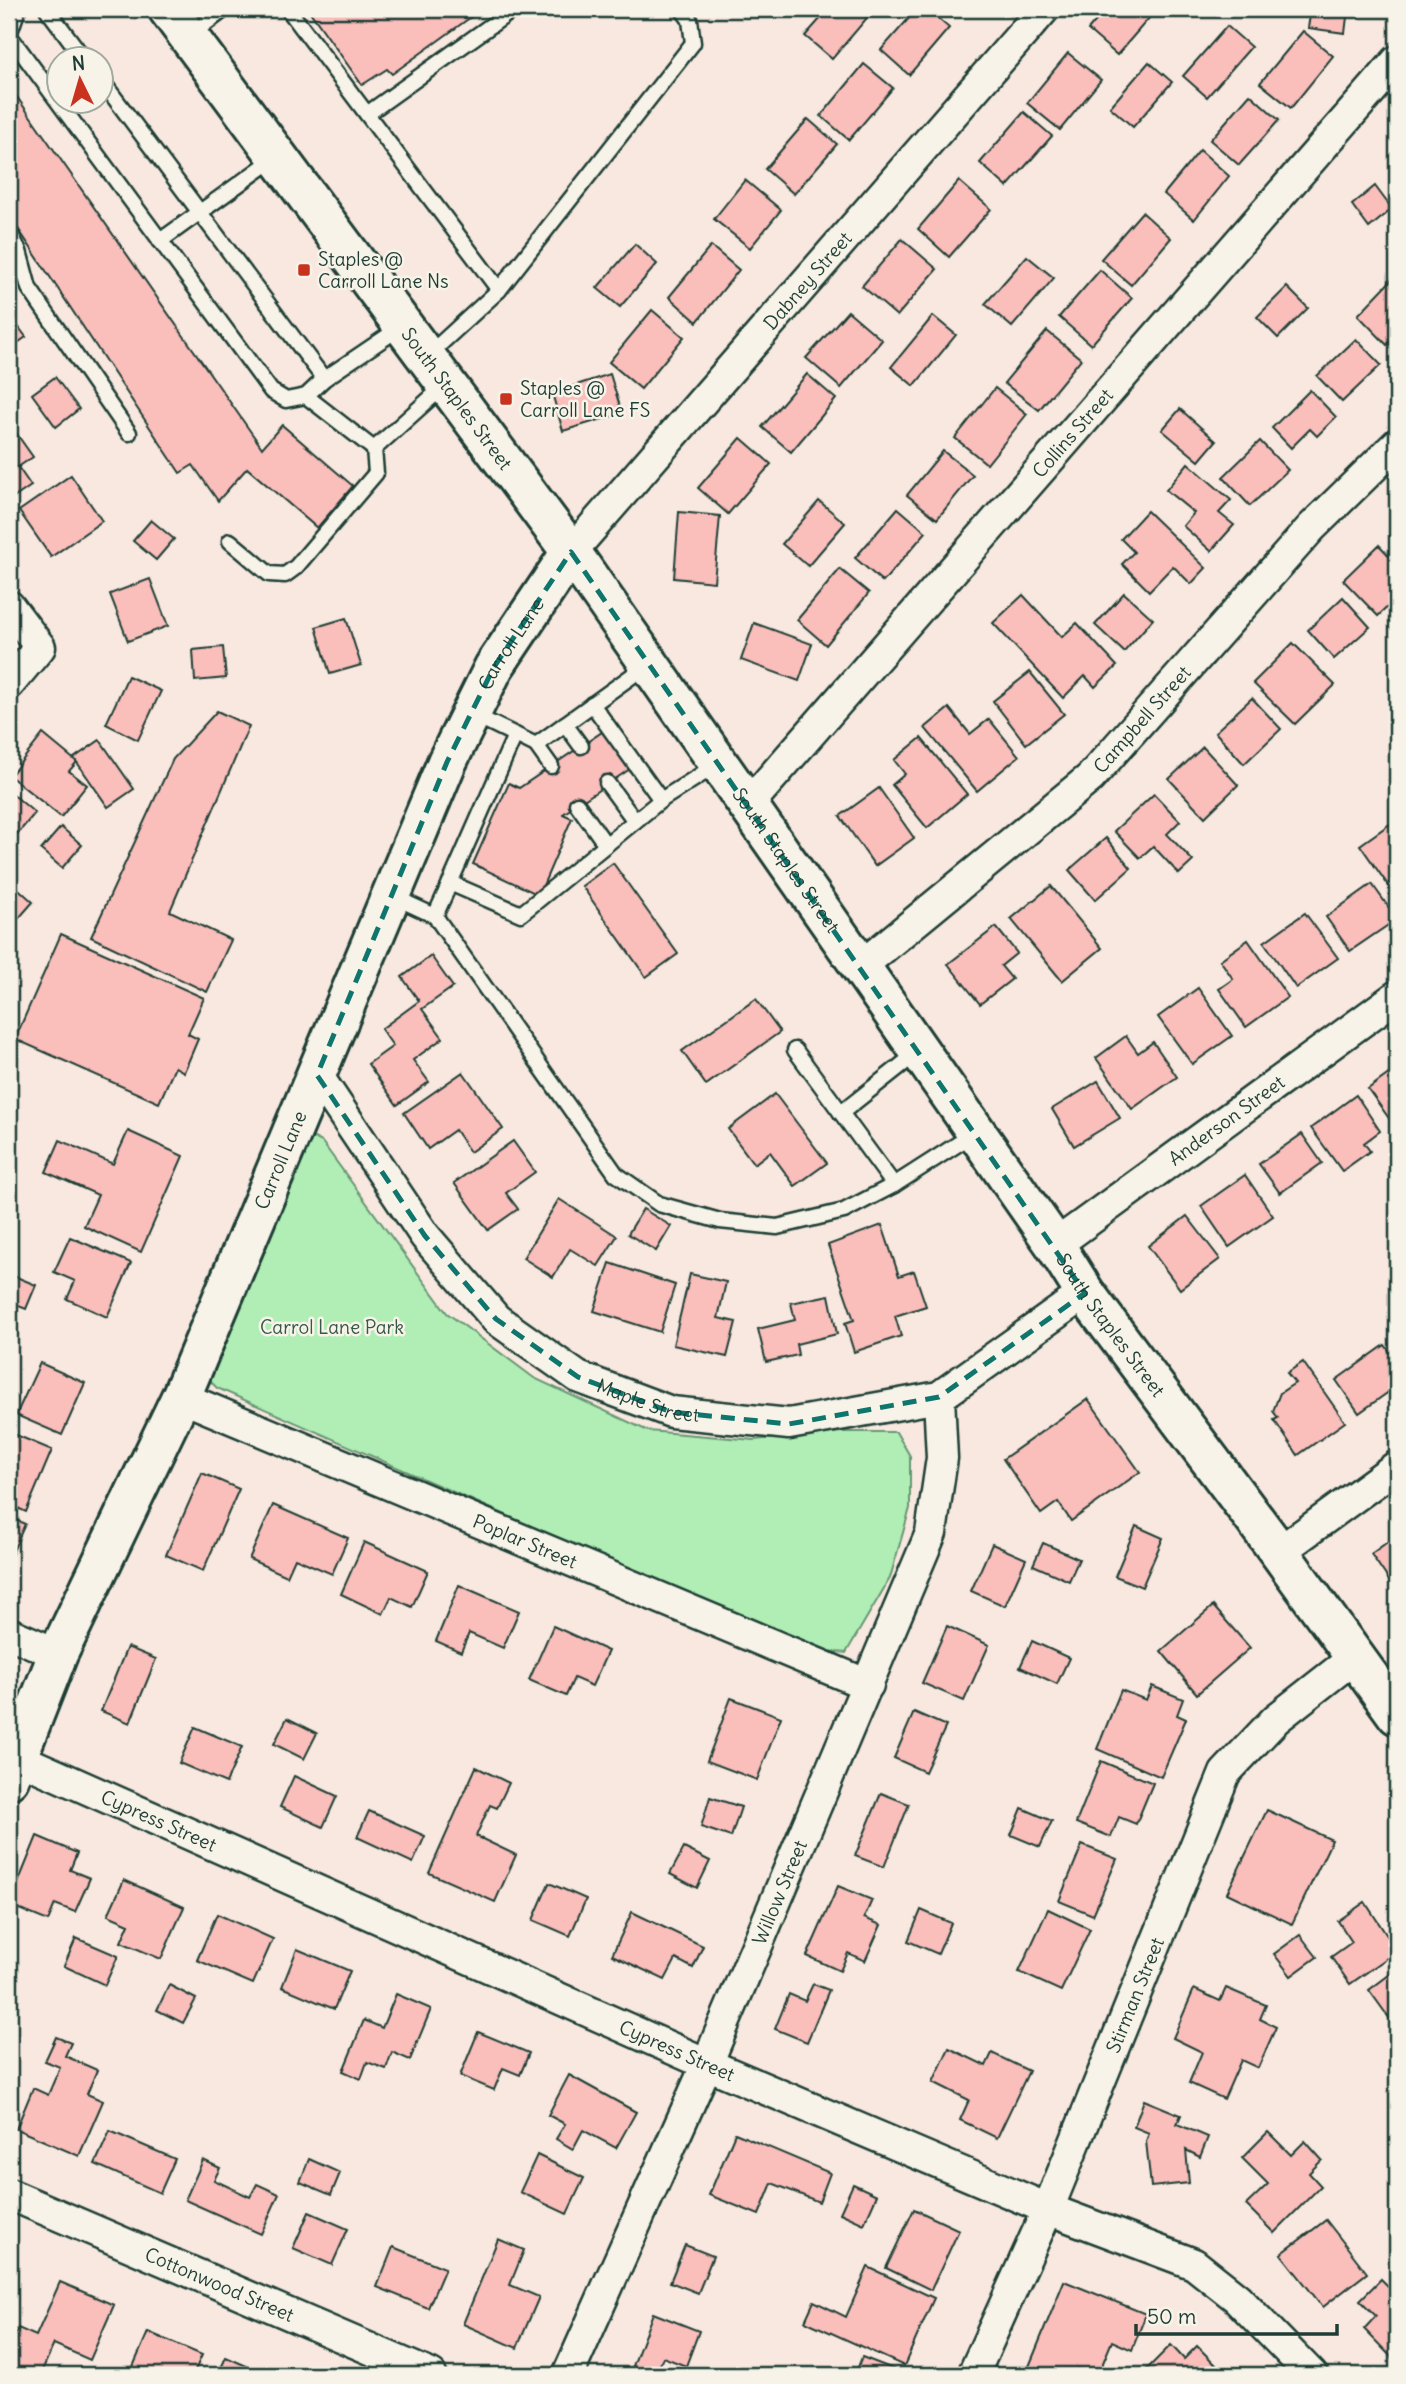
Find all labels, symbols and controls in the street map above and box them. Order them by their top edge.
north arrow [46,46,116,116]
text: N [71,51,86,76]
street label: Dabney Street [758,227,857,334]
place label: Staples @ Carroll Lane Ns [318,247,449,293]
marker: Staples @ Carroll Lane Ns [296,262,312,278]
street label: South Staples Street [396,323,518,474]
place label: Staples @ Carroll Lane FS [520,376,650,422]
street label: Collins Street [1027,383,1118,483]
marker: Staples @ Carroll Lane FS [498,391,514,407]
street label: Carroll Lane [473,593,549,694]
street label: Campbell Street [1088,661,1196,778]
street label: South Staples Street [727,783,845,937]
street label: Anderson Street [1164,1070,1289,1171]
street label: Carroll Lane [249,1107,312,1213]
street label: South Staples Street [1051,1249,1170,1401]
park label: Carrol Lane Park [260,1315,404,1339]
street label: Maple Street [593,1373,701,1427]
street label: Poplar Street [469,1509,581,1574]
street label: Cypress Street [97,1784,220,1857]
street label: Willow Street [747,1837,812,1948]
street label: Stirman Street [1101,1934,1169,2056]
street label: Cypress Street [615,2015,738,2086]
street label: Cottonwood Street [141,2242,298,2327]
scale bar [1136,2293,1338,2337]
text: 50 m [1147,2303,1196,2330]

